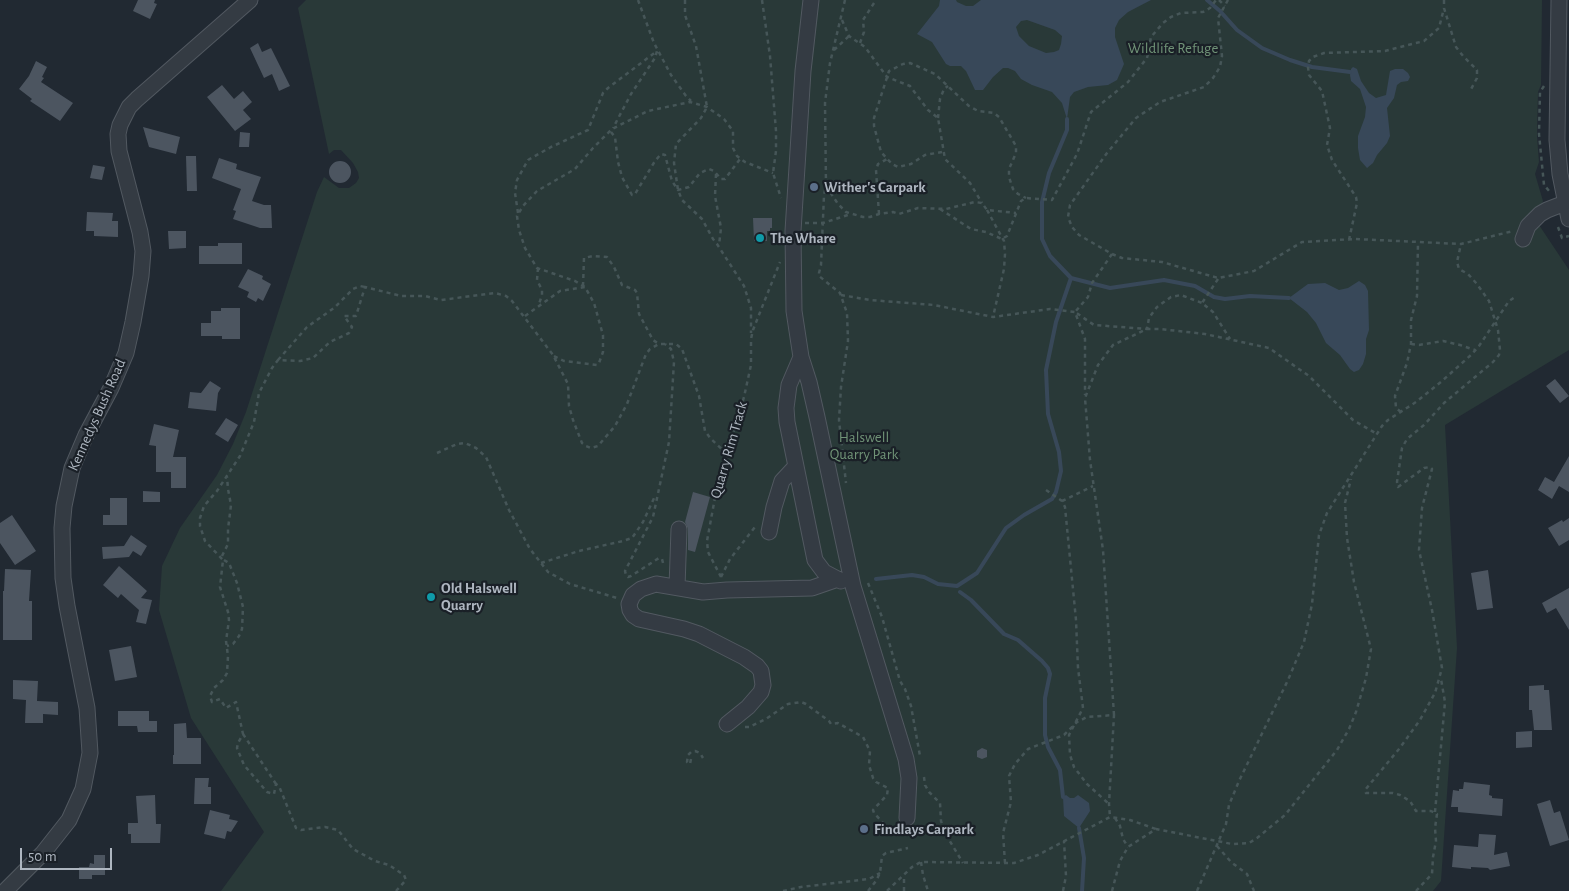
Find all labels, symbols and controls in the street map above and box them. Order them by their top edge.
park label: Wildlife Refuge [1128,39,1218,57]
place label: Wither's Carpark [824,178,926,196]
marker: Wither's Carpark [808,181,820,193]
place label: The Whare [770,229,836,247]
marker: The Whare [754,232,766,244]
street label: Kennedys Bush Road [64,356,130,474]
street label: Quarry Rim Track [707,400,751,500]
park label: Halswell Quarry Park [830,428,898,463]
place label: Old Halswell Quarry [441,579,517,614]
marker: Old Halswell Quarry [425,591,437,603]
place label: Findlays Carpark [874,820,974,838]
marker: Findlays Carpark [858,823,870,835]
scale bar [22,838,115,870]
text: 50 m [28,849,57,864]

